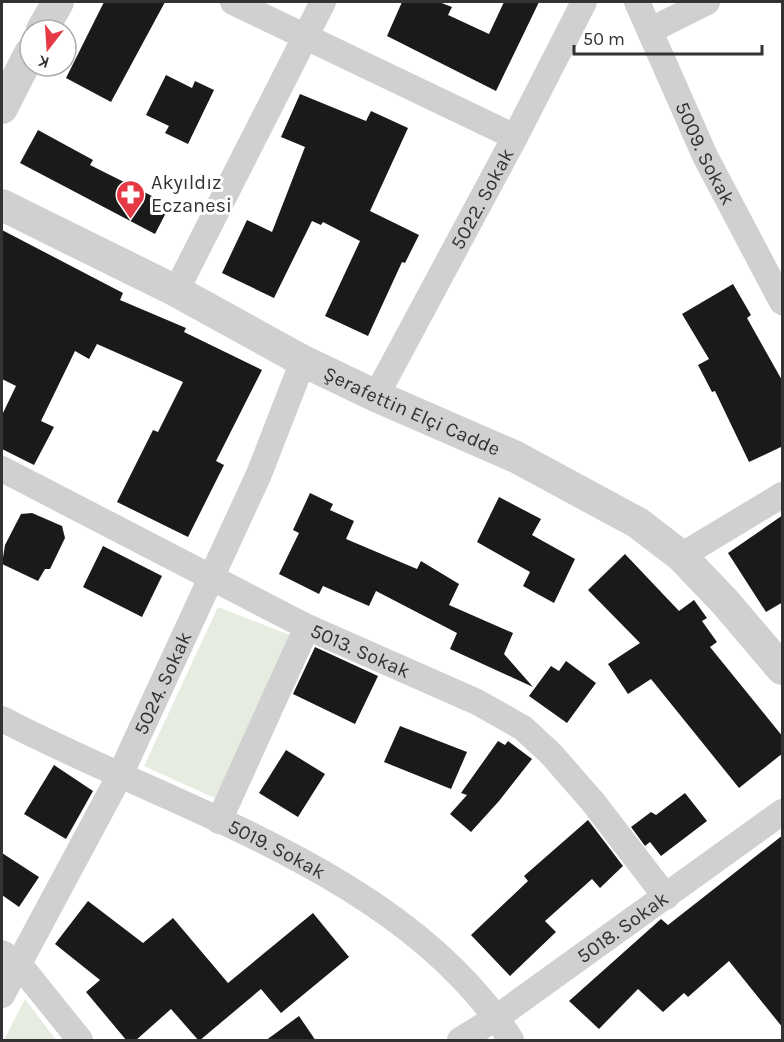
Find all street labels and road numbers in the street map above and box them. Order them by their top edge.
street label: 5009. Sokak [671,98,740,209]
street label: 5022. Sokak [445,144,518,253]
street label: Şerafettin Elçi Cadde [320,361,504,460]
street label: 5013. Sokak [307,619,414,683]
street label: 5024. Sokak [129,628,196,738]
street label: 5019. Sokak [225,814,330,884]
street label: 5018. Sokak [572,886,673,968]

